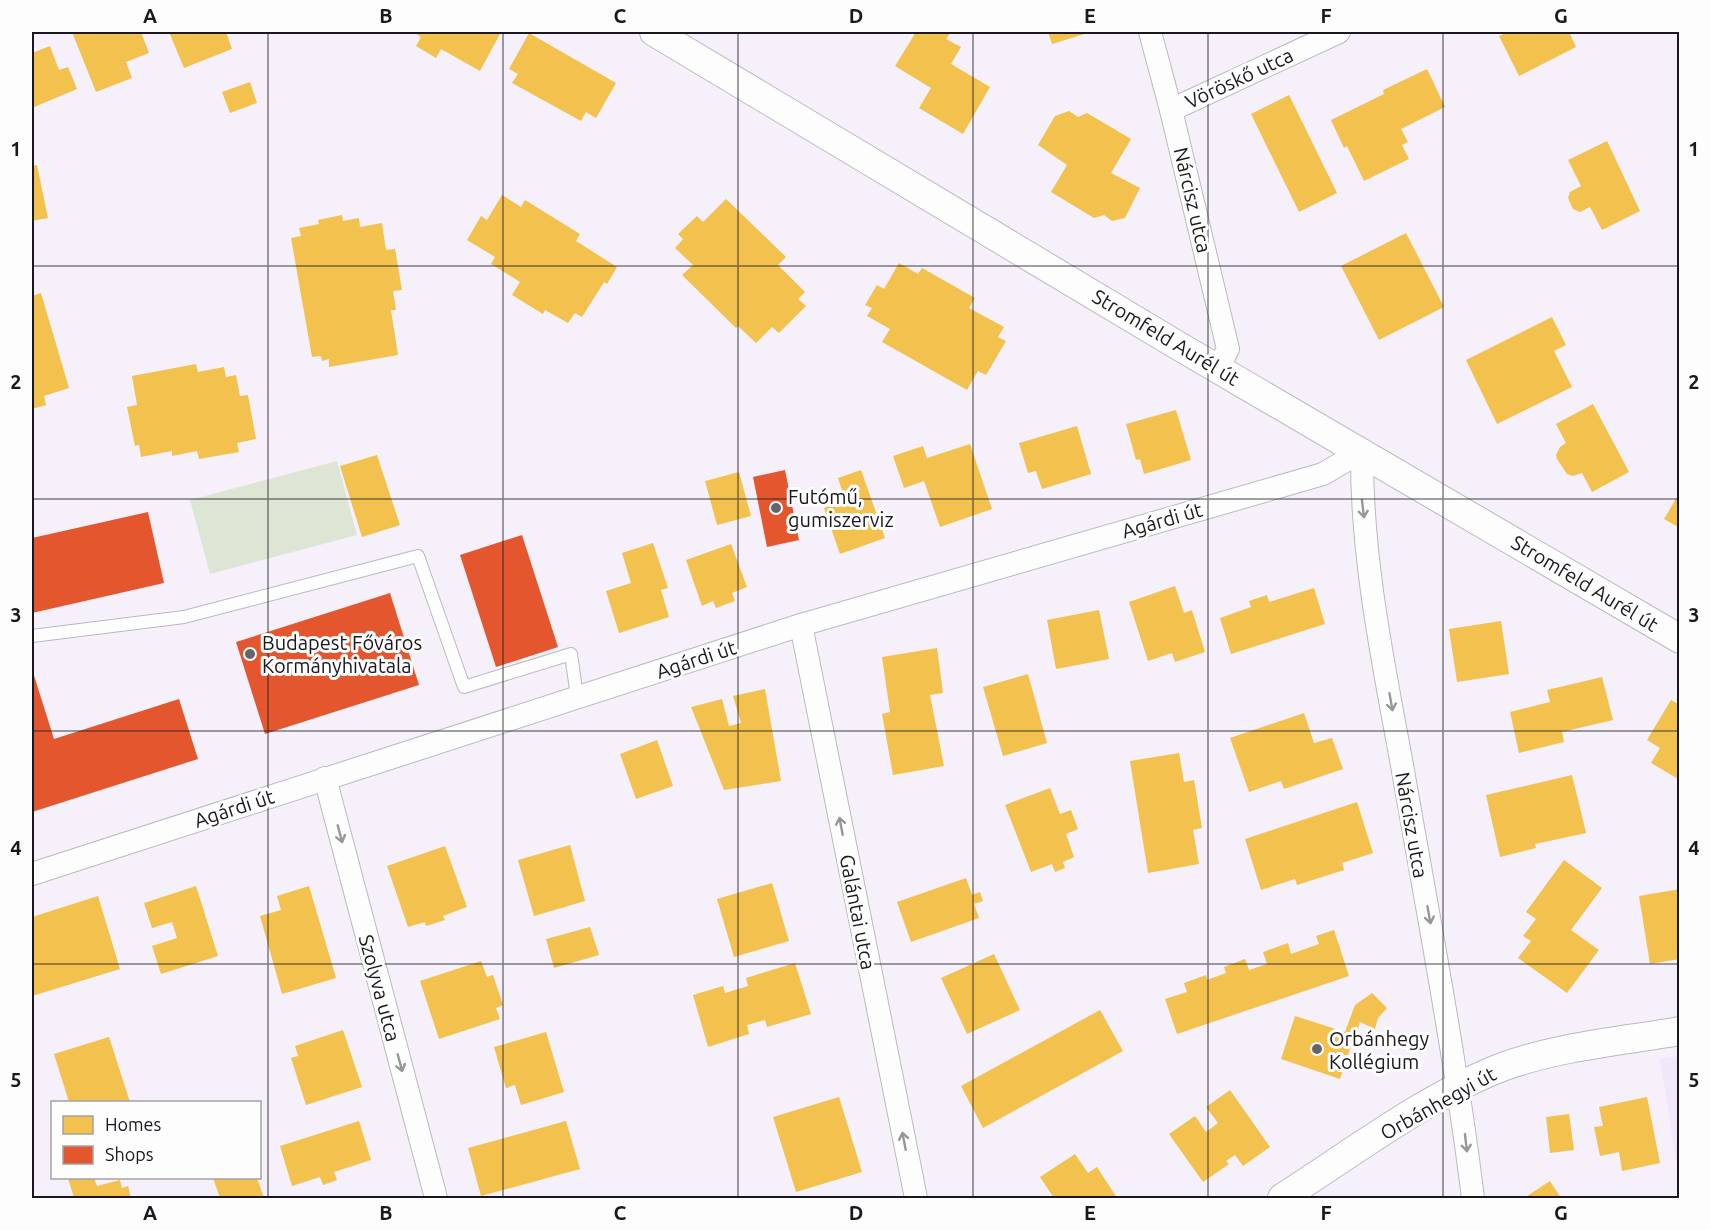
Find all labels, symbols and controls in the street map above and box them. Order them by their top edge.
text: A [143,4,157,27]
text: B [379,4,393,27]
text: C [614,4,627,27]
text: D [849,4,863,27]
text: E [1084,4,1096,27]
text: F [1320,4,1332,27]
text: G [1554,4,1568,27]
street label: Vöröskő utca [1181,43,1297,113]
text: 1 [10,137,22,160]
text: 1 [1688,137,1700,160]
street label: Nárcisz utca [1170,145,1216,255]
street label: Stromfeld Aurél út [1088,284,1244,390]
text: 2 [10,370,22,393]
text: 2 [1688,370,1700,393]
place label: Futómű, gumiszerviz [788,485,894,531]
street label: Agárdi út [1119,498,1205,542]
one-way arrow [1358,499,1369,519]
marker: Futómű, gumiszerviz [769,501,783,515]
street label: Stromfeld Aurél út [1507,530,1663,636]
text: 3 [10,603,22,626]
text: 3 [1688,603,1700,626]
place label: Budapest Főváros Kormányhivatala [262,631,422,677]
street label: Agárdi út [653,635,739,683]
marker: Budapest Főváros Kormányhivatala [243,647,257,661]
one-way arrow [1386,692,1397,712]
street label: Nárcisz utca [1391,770,1433,880]
street label: Agárdi út [191,784,277,832]
one-way arrow [835,817,846,837]
one-way arrow [334,824,346,843]
text: 4 [10,836,22,859]
text: 4 [1688,836,1700,859]
street label: Galántai utca [836,852,880,972]
one-way arrow [1423,905,1434,924]
street label: Szolyva utca [355,932,405,1044]
place label: Orbánhegy Kollégium [1329,1027,1429,1073]
marker: Orbánhegy Kollégium [1310,1042,1324,1056]
one-way arrow [395,1053,407,1072]
street label: Orbánhegyi út [1376,1062,1500,1144]
text: 5 [10,1068,22,1091]
text: 5 [1688,1068,1700,1091]
legend [51,1101,261,1179]
text: Homes [105,1114,162,1134]
one-way arrow [898,1132,909,1151]
one-way arrow [1461,1132,1472,1152]
text: Shops [105,1144,154,1164]
text: A [143,1201,157,1224]
text: B [379,1201,393,1224]
text: C [614,1201,627,1224]
text: D [849,1201,863,1224]
text: E [1084,1201,1096,1224]
text: F [1320,1201,1332,1224]
text: G [1554,1201,1568,1224]

